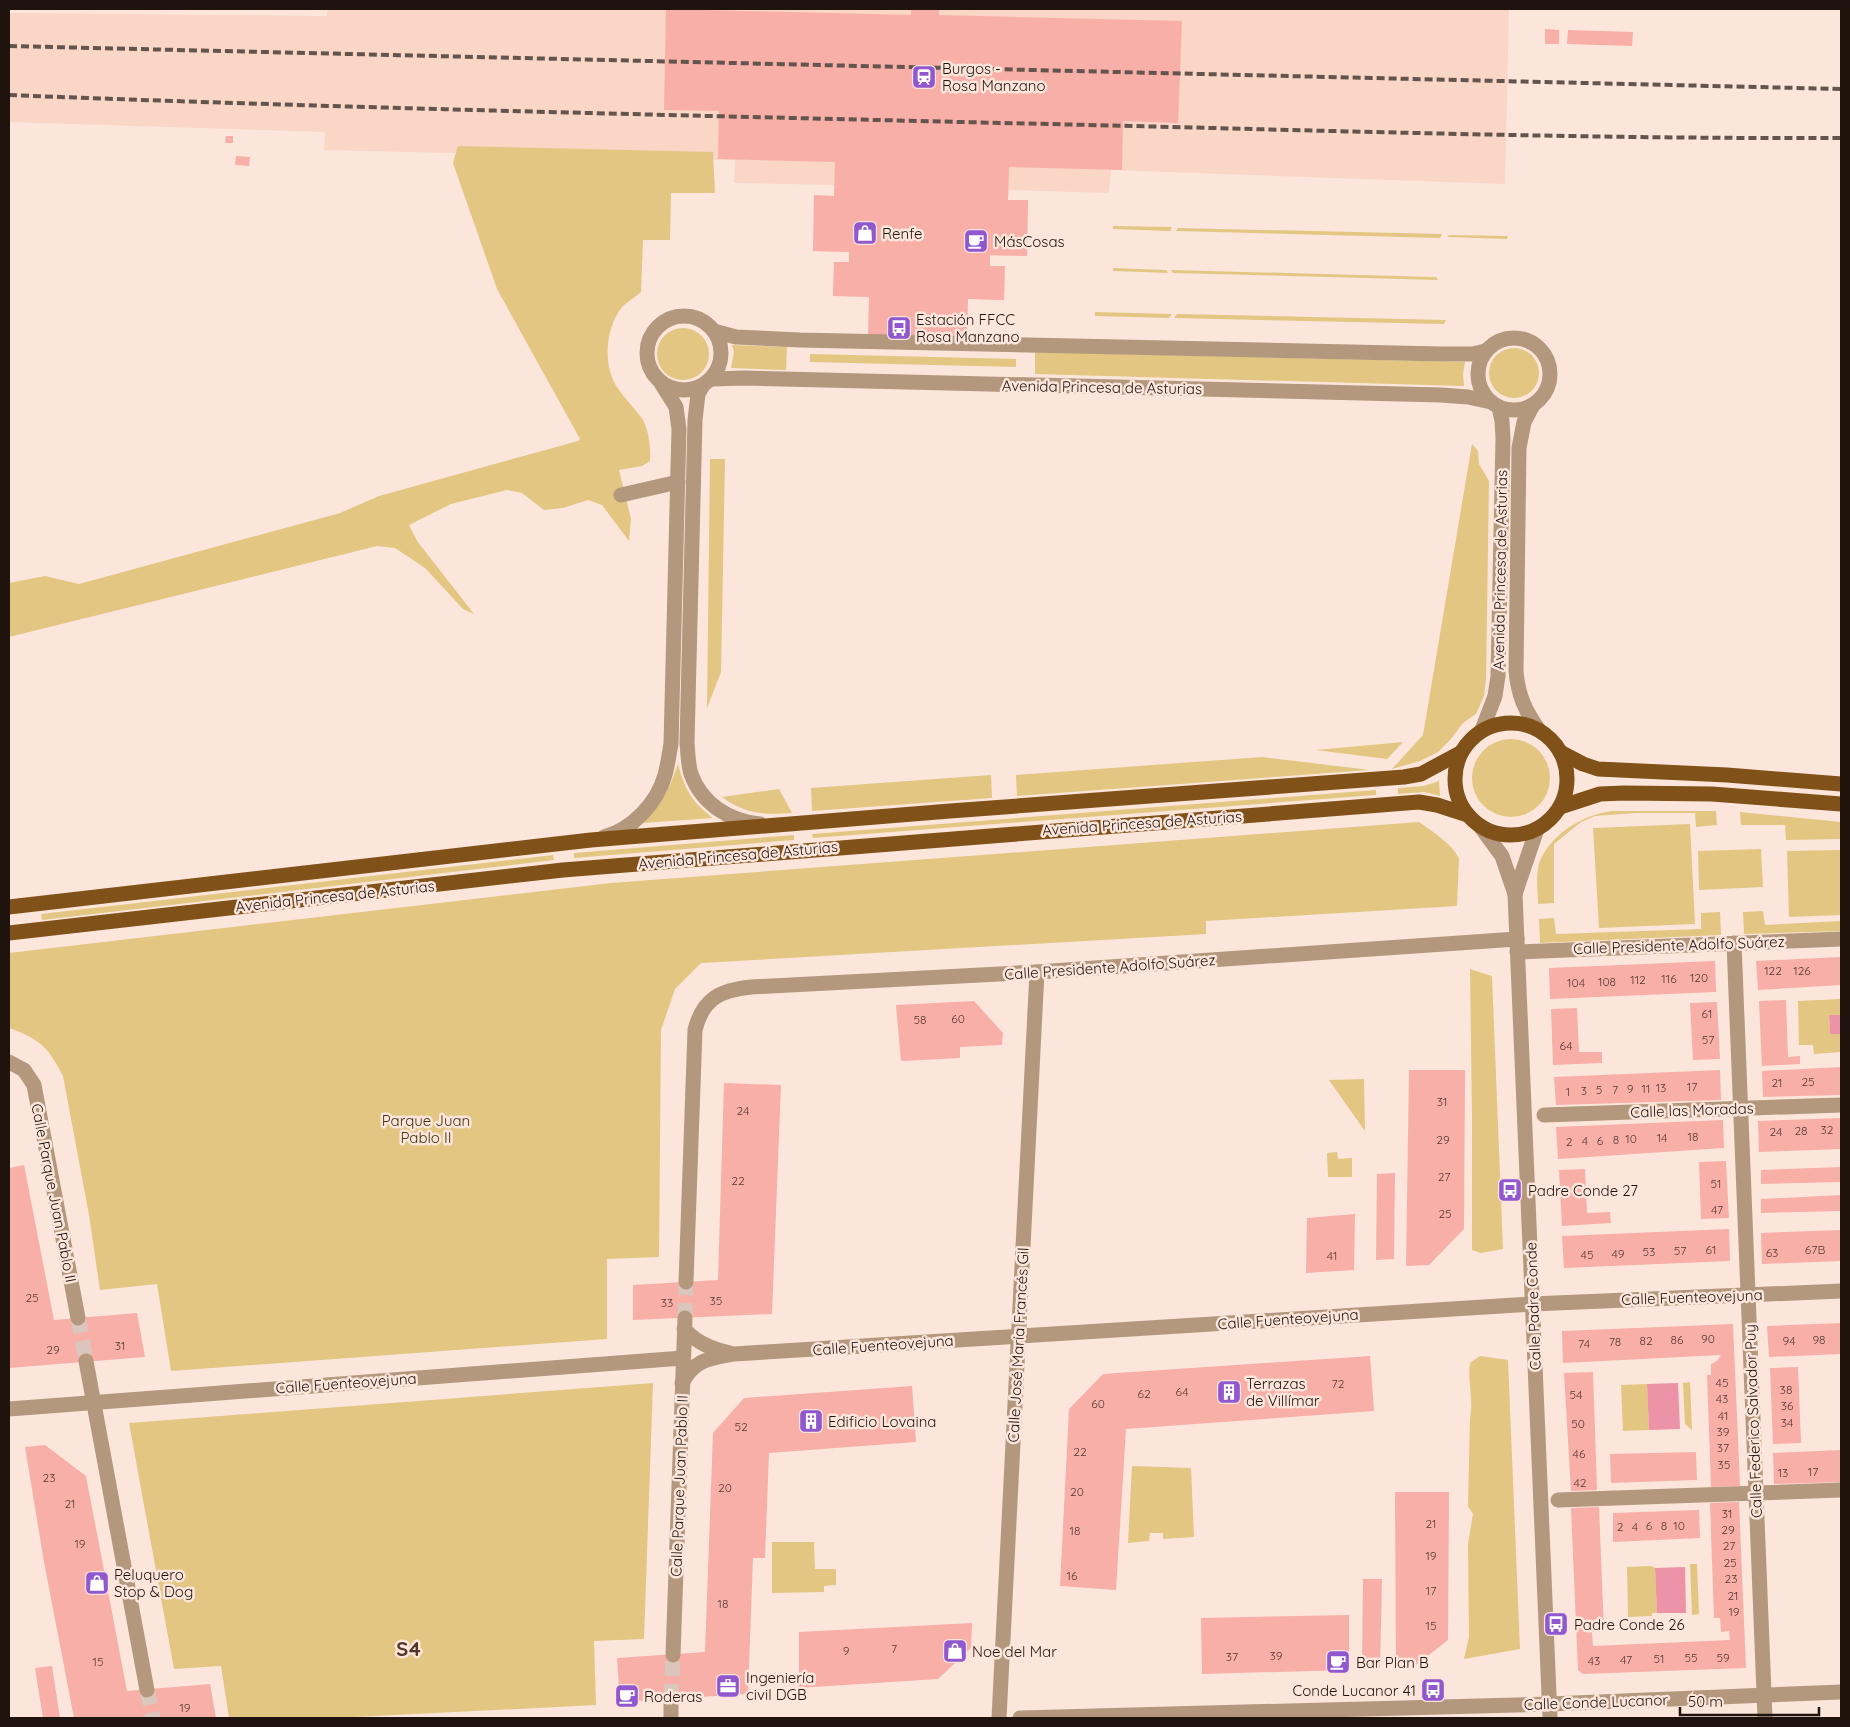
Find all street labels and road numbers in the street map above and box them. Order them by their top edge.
street label: Avenida Princesa de Asturias [1002,376,1202,398]
street label: Avenida Princesa de Asturias [1489,470,1511,670]
street label: Avenida Princesa de Asturias [1042,807,1242,839]
street label: Avenida Princesa de Asturias [638,837,838,873]
street label: Avenida Princesa de Asturias [235,876,435,916]
street label: Calle Presidente Adolfo Suárez [1573,932,1785,958]
street label: Calle Presidente Adolfo Suárez [1004,950,1216,984]
street label: Calle las Moradas [1630,1098,1754,1122]
street label: Calle Parque Juan Pablo II [27,1102,81,1284]
street label: Calle Padre Conde [1521,1242,1545,1370]
street label: Calle José María Francés Gil [1003,1247,1033,1443]
street label: Calle Fuenteovejuna [1621,1285,1763,1309]
street label: Calle Fuenteovejuna [1217,1305,1359,1333]
street label: Calle Federico Salvador Puy [1740,1324,1766,1518]
street label: Calle Fuenteovejuna [812,1331,954,1359]
street label: Calle Fuenteovejuna [275,1369,417,1397]
street label: Calle Parque Juan Pablo II [666,1395,692,1577]
street label: Calle Conde Lucanor [1524,1690,1669,1714]

